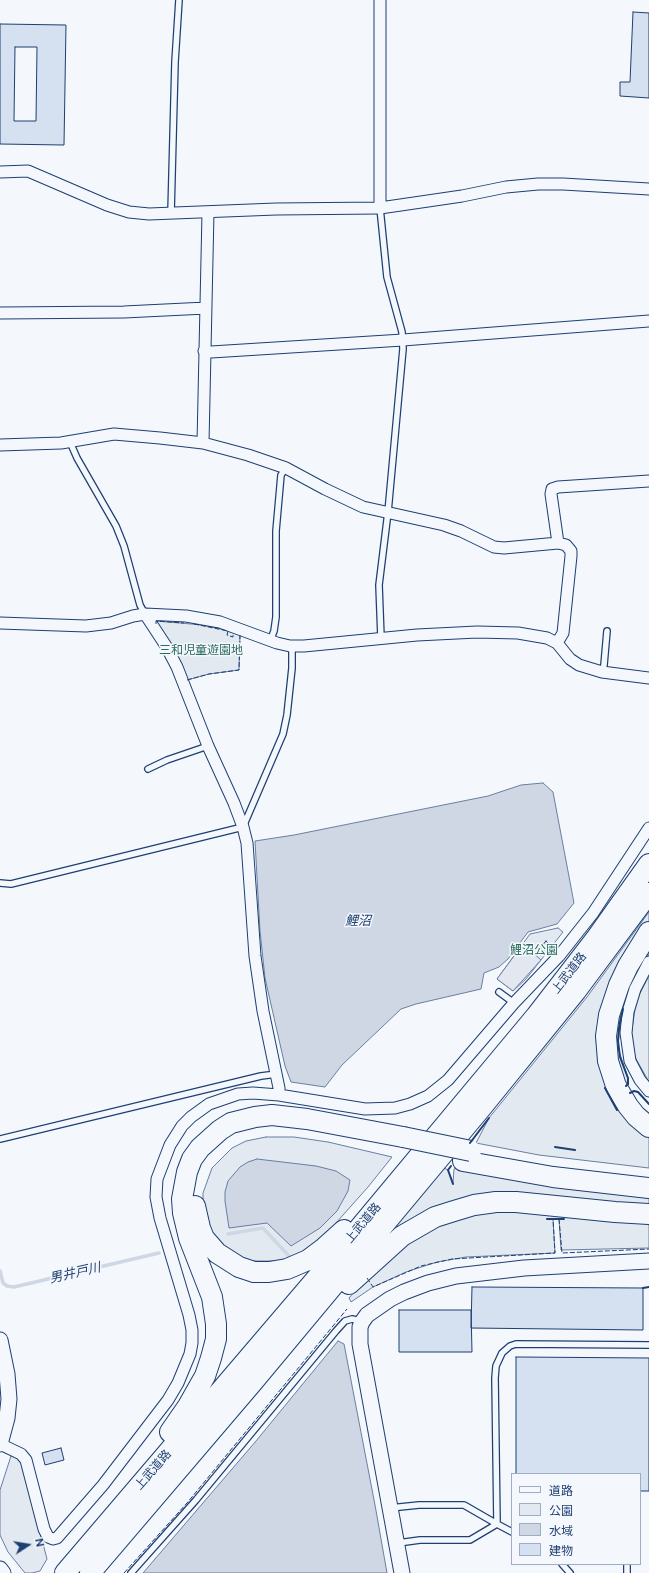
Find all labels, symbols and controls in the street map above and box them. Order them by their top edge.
park label: 三和児童遊園地 [159,643,243,657]
water label: 鯉沼 [345,913,371,929]
park label: 鯉沼公園 [510,943,558,957]
street label: 上武道路 [549,950,589,996]
street label: 上武道路 [342,1200,384,1246]
water label: 男井戸川 [48,1260,102,1286]
street label: 上武道路 [132,1447,174,1493]
legend [511,1473,641,1565]
text: 道路 [549,1484,573,1498]
text: 公園 [549,1504,573,1518]
text: 水域 [549,1524,573,1538]
north arrow [8,1525,48,1565]
text: N [33,1537,47,1548]
text: 建物 [549,1544,573,1558]

